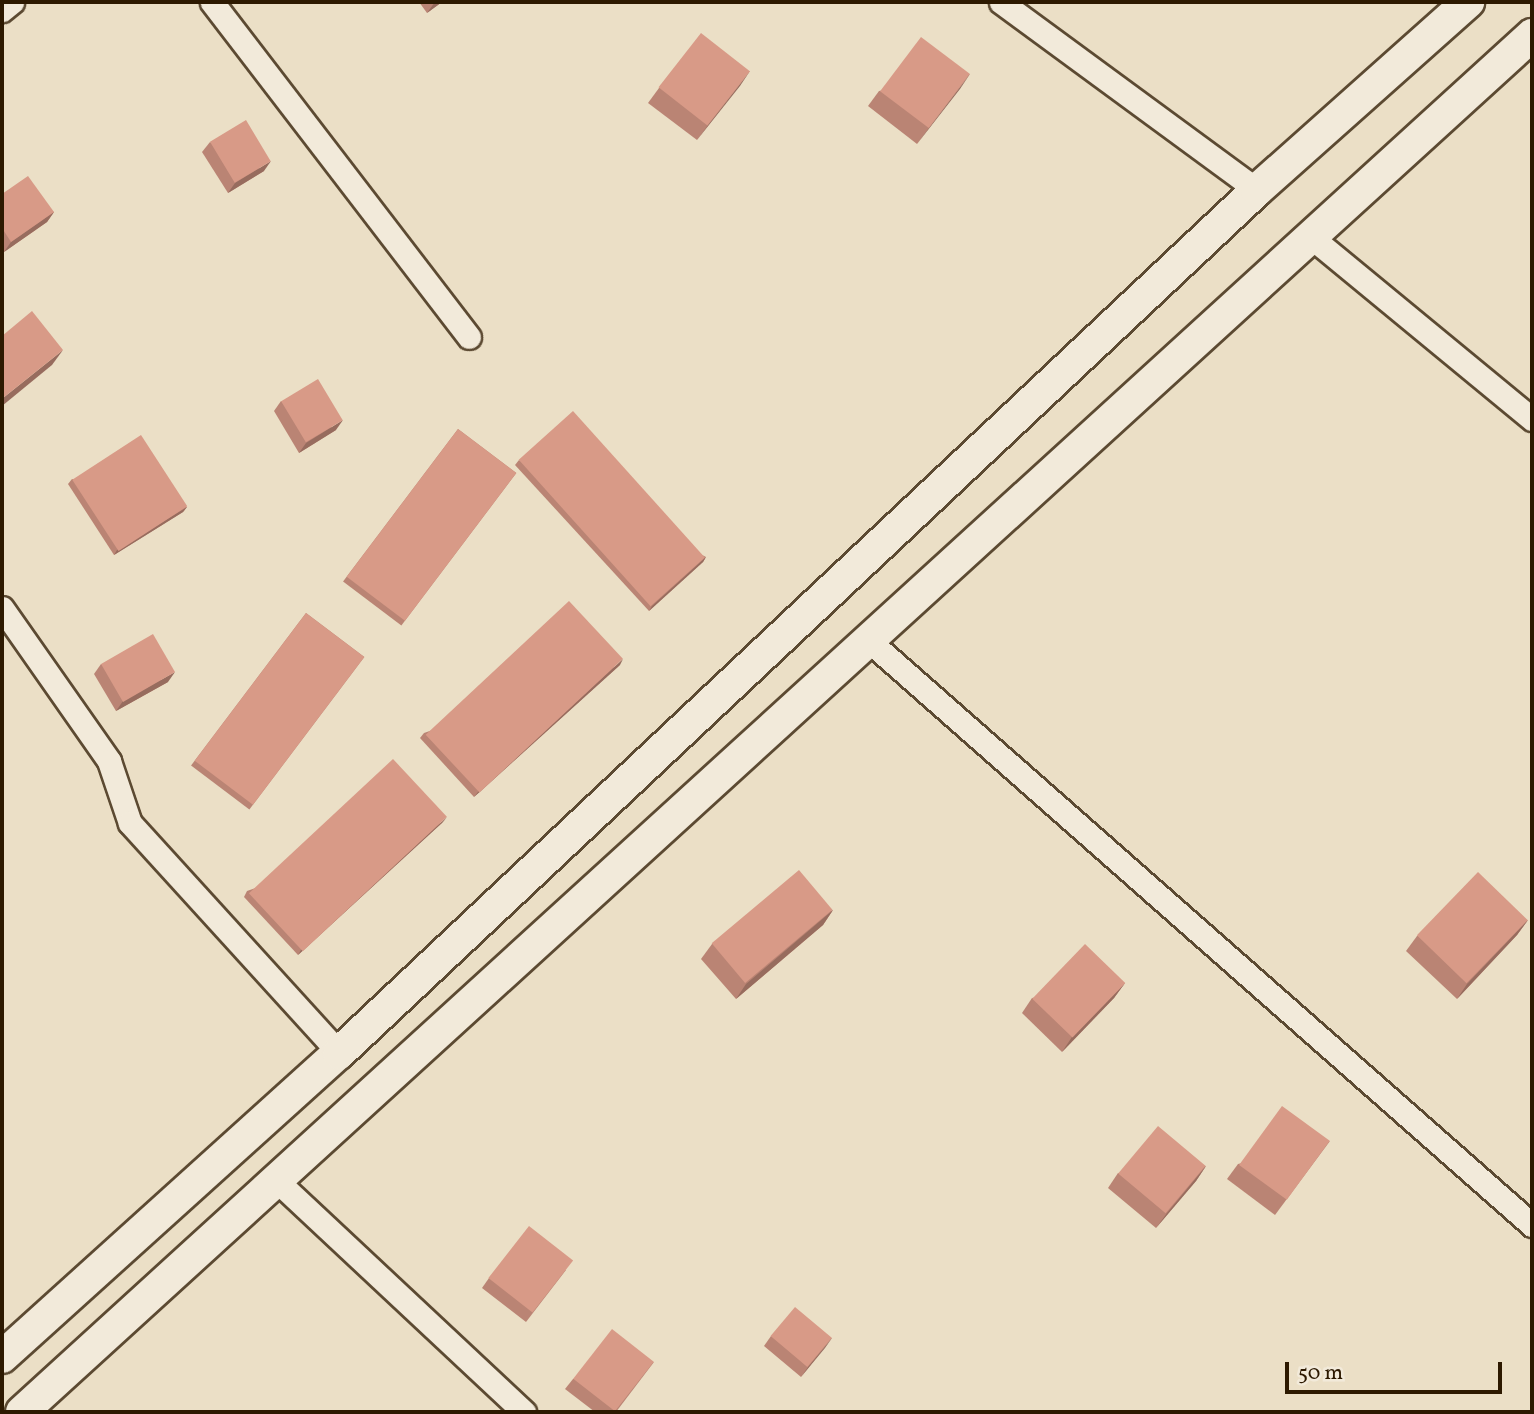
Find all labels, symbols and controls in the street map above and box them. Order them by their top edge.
scale bar [1289,1348,1506,1392]
text: 50 m [1298,1359,1343,1388]

